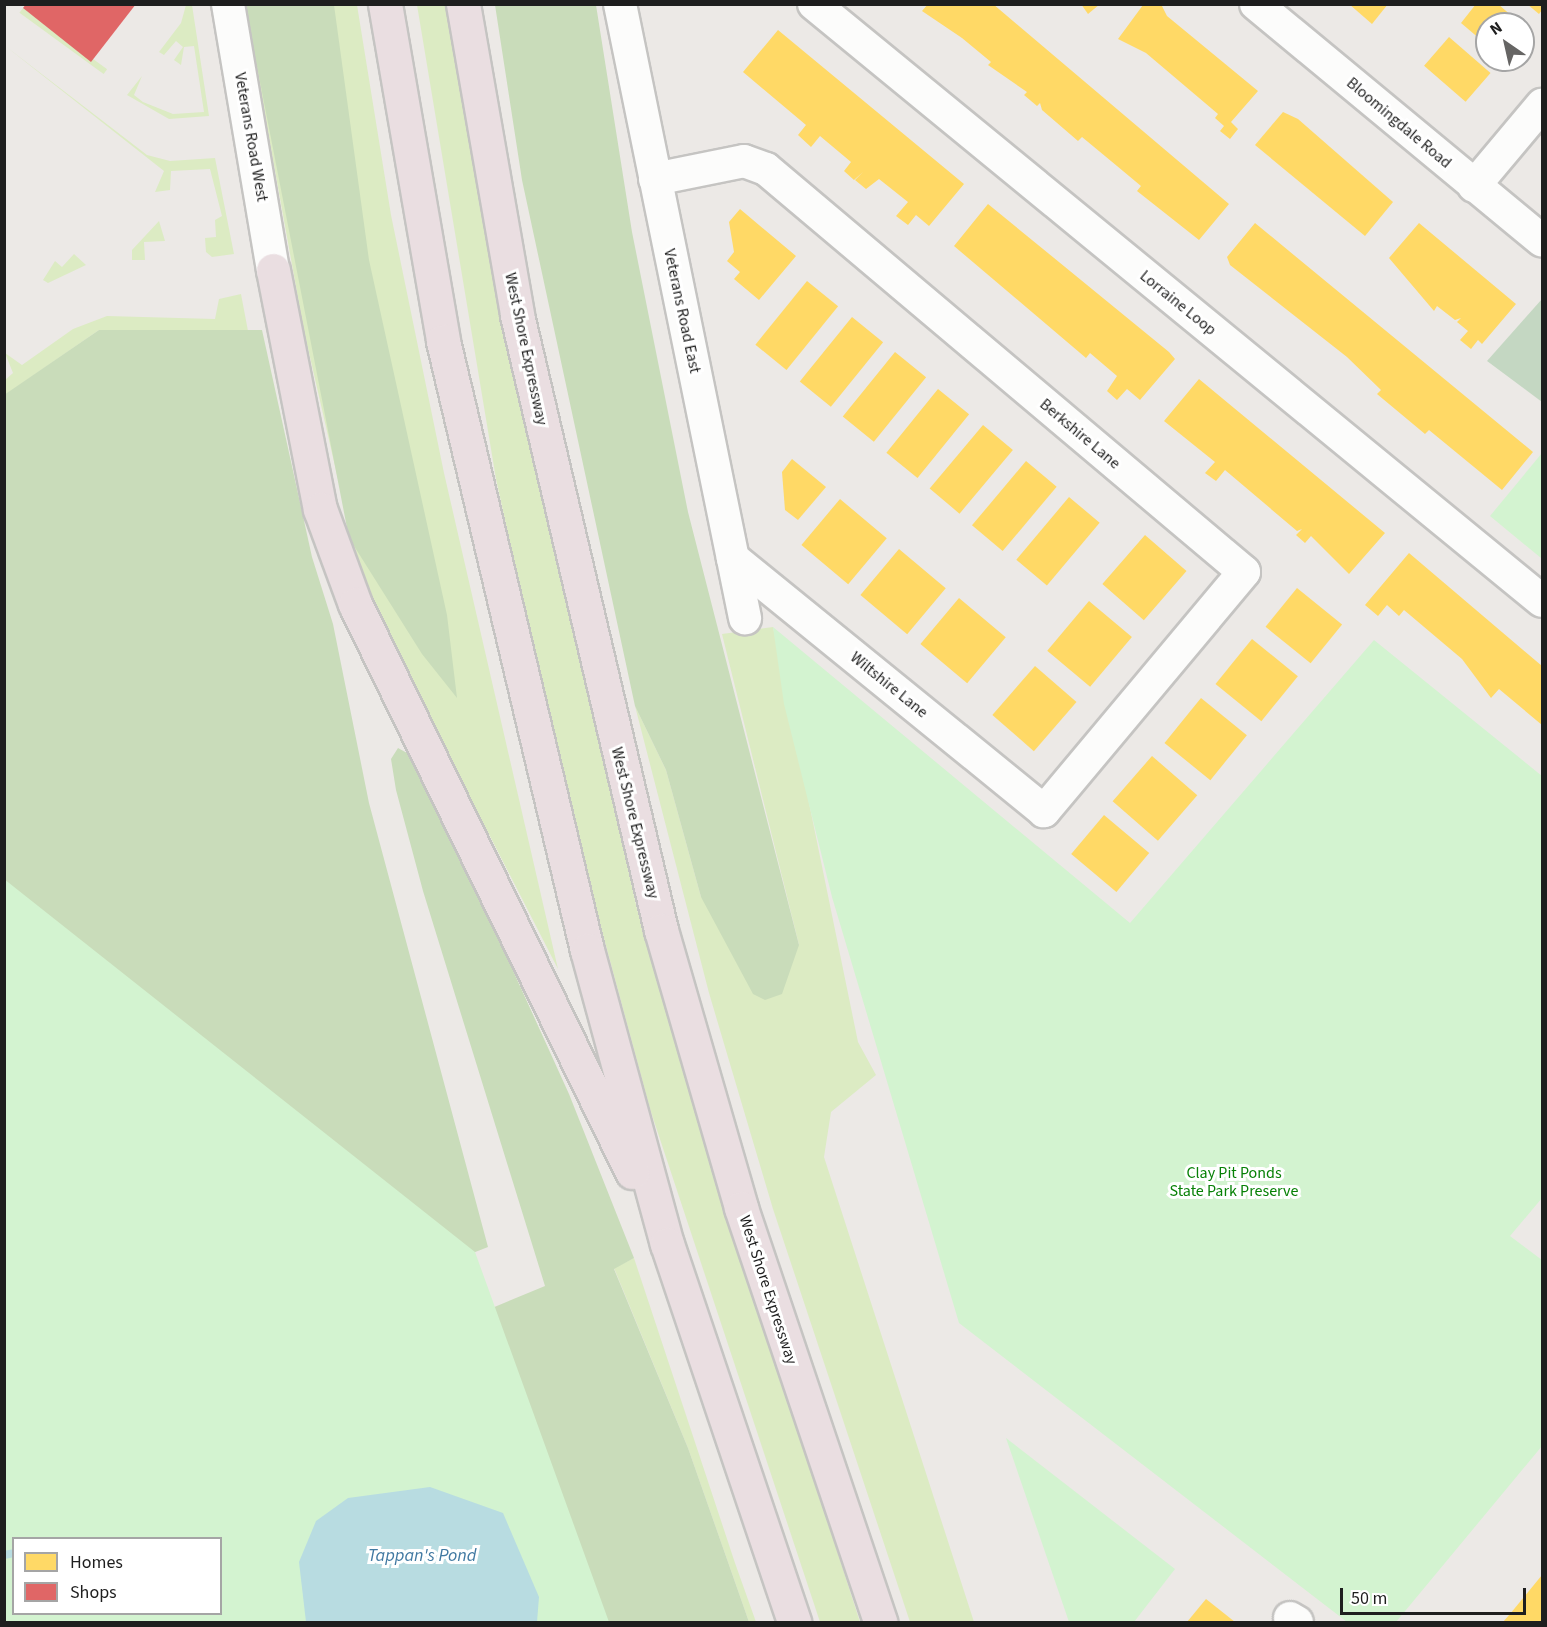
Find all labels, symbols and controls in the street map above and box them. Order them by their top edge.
north arrow [1475,12,1535,72]
text: N [1485,17,1507,41]
street label: Veterans Road West [230,71,272,203]
street label: Bloomingdale Road [1343,74,1455,172]
street label: Veterans Road East [659,247,705,375]
street label: Lorraine Loop [1136,266,1220,340]
street label: West Shore Expressway [500,271,552,427]
street label: Berkshire Lane [1036,395,1124,473]
street label: Wiltshire Lane [846,648,932,722]
street label: West Shore Expressway [607,745,663,901]
park label: Clay Pit Ponds State Park Preserve [1170,1163,1298,1201]
street label: West Shore Expressway [735,1213,801,1367]
legend [12,1537,222,1615]
water label: Tappan's Pond [368,1545,476,1567]
text: Homes [70,1550,123,1575]
scale bar [1343,1576,1529,1614]
text: Shops [70,1580,117,1605]
text: 50 m [1351,1586,1387,1611]

